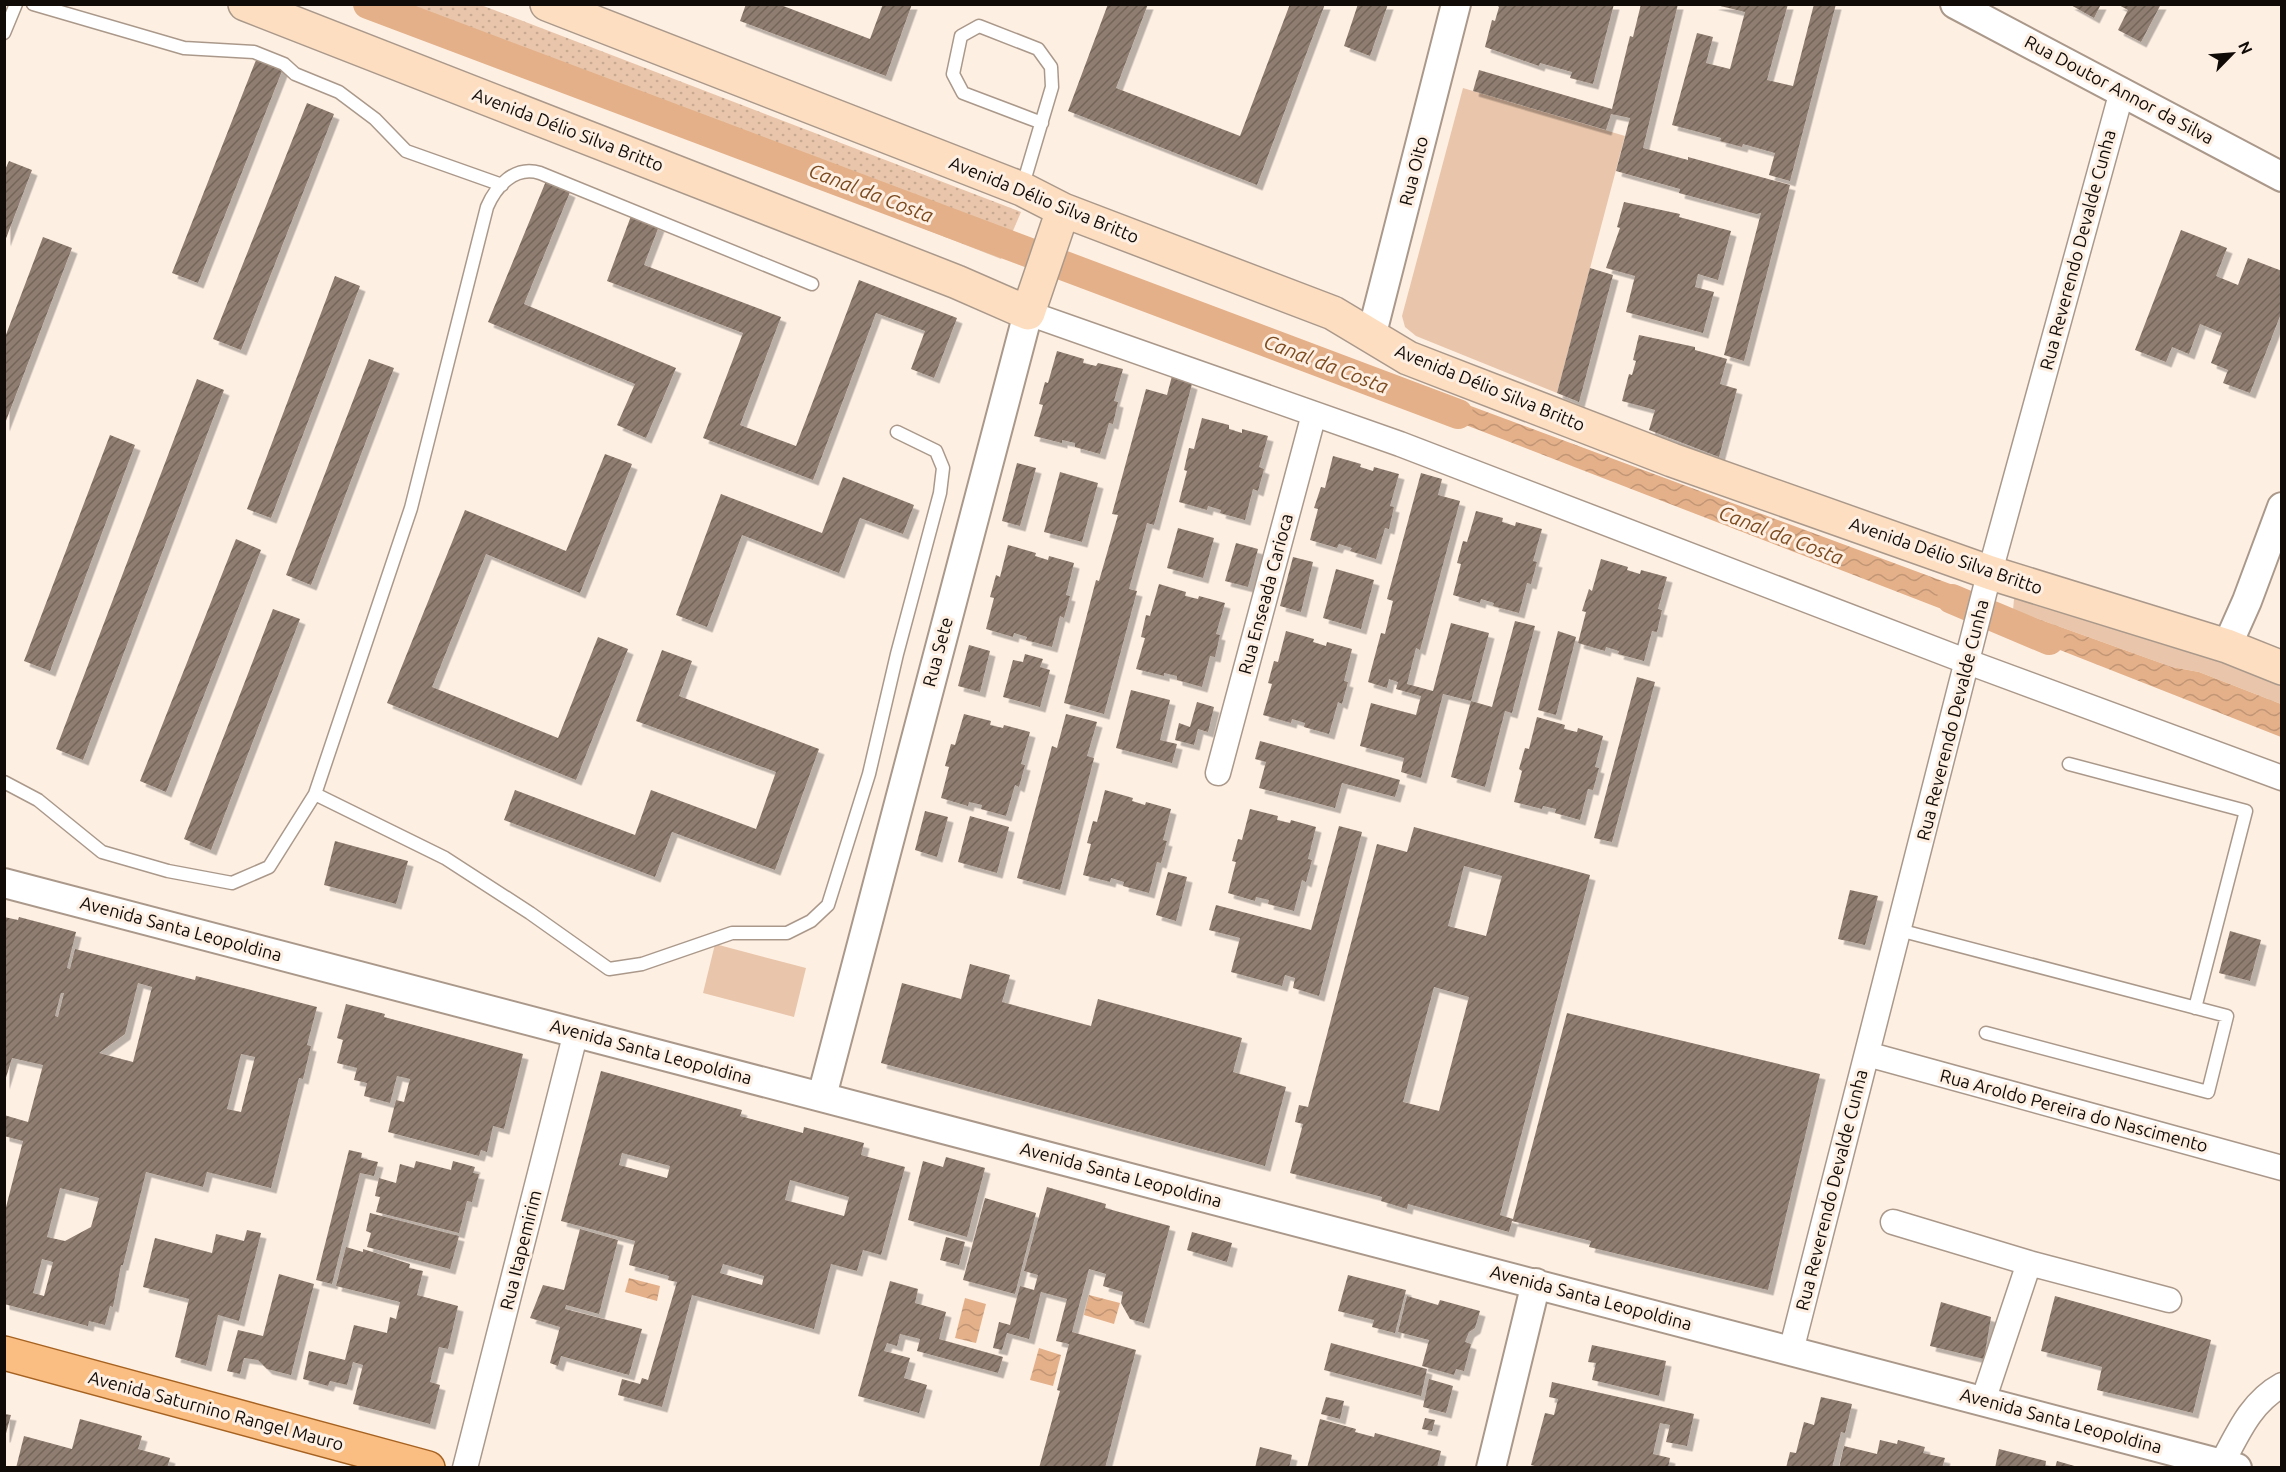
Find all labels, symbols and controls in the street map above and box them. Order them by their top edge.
north arrow [2202,24,2262,84]
street label: Rua Doutor Annor da Silva [2022,31,2217,147]
text: N [2235,38,2256,57]
street label: Avenida Délio Silva Britto [470,83,667,175]
street label: Rua Reverendo Devalde Cunha [2035,127,2119,372]
street label: Rua Oito [1395,134,1431,208]
street label: Avenida Délio Silva Britto [947,152,1142,246]
water label: Canal da Costa [806,158,937,227]
water label: Canal da Costa [1261,329,1392,398]
street label: Avenida Délio Silva Britto [1393,340,1588,434]
water label: Canal da Costa [1716,500,1847,569]
street label: Rua Enseada Carioca [1234,511,1296,676]
street label: Avenida Délio Silva Britto [1847,513,2046,598]
street label: Rua Reverendo Devalde Cunha [1912,597,1992,842]
street label: Rua Sete [918,615,956,689]
street label: Avenida Santa Leopoldina [78,891,284,965]
street label: Avenida Santa Leopoldina [548,1014,754,1088]
street label: Rua Aroldo Pereira do Nascimento [1938,1065,2210,1155]
street label: Rua Reverendo Devalde Cunha [1791,1067,1871,1312]
street label: Avenida Santa Leopoldina [1018,1137,1224,1211]
street label: Rua Itapemirim [495,1188,545,1312]
street label: Avenida Santa Leopoldina [1488,1260,1694,1334]
street label: Avenida Saturnino Rangel Mauro [86,1366,346,1454]
street label: Avenida Santa Leopoldina [1958,1383,2164,1457]

